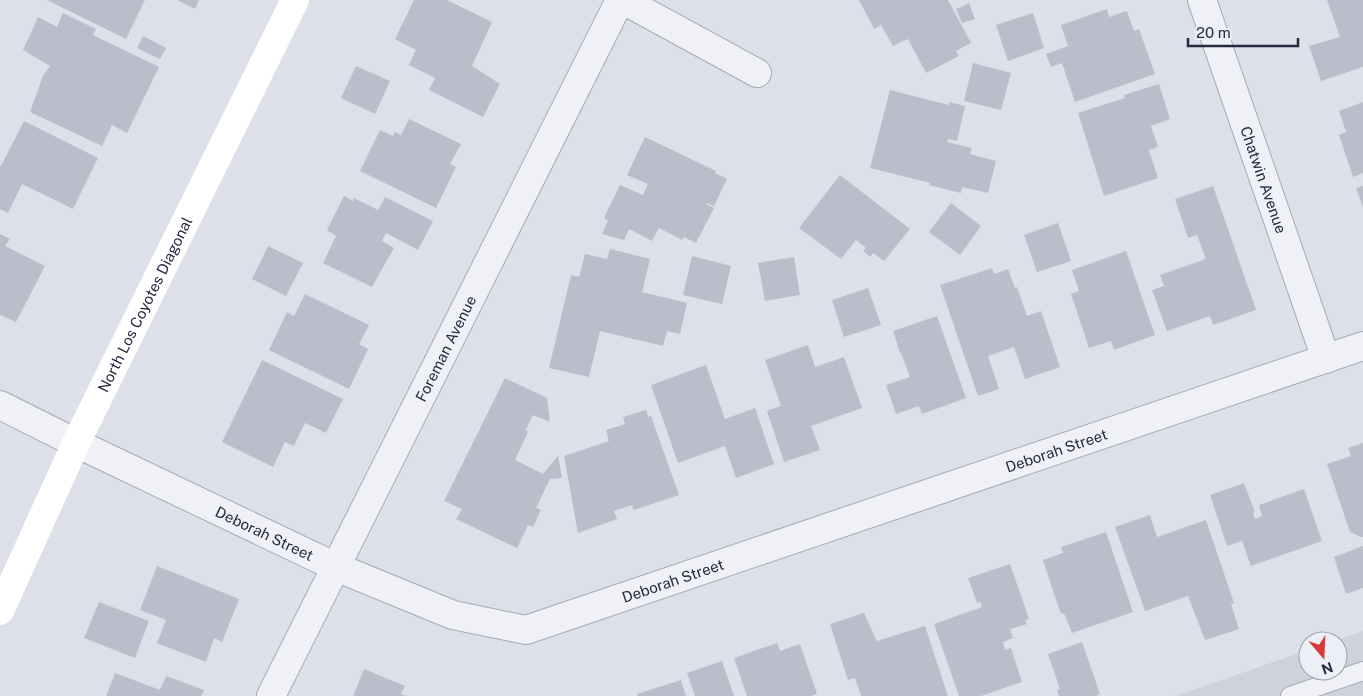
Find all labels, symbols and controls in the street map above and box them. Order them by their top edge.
scale bar [1188,15,1298,47]
text: 20 m [1196,24,1231,41]
street label: Chatwin Avenue [1238,124,1290,235]
street label: North Los Coyotes Diagonal [94,214,195,395]
street label: Foreman Avenue [412,292,479,404]
street label: Deborah Street [1003,425,1110,475]
street label: Deborah Street [213,502,316,564]
street label: Deborah Street [620,555,726,605]
north arrow [1298,631,1348,681]
text: N [1319,659,1335,678]

